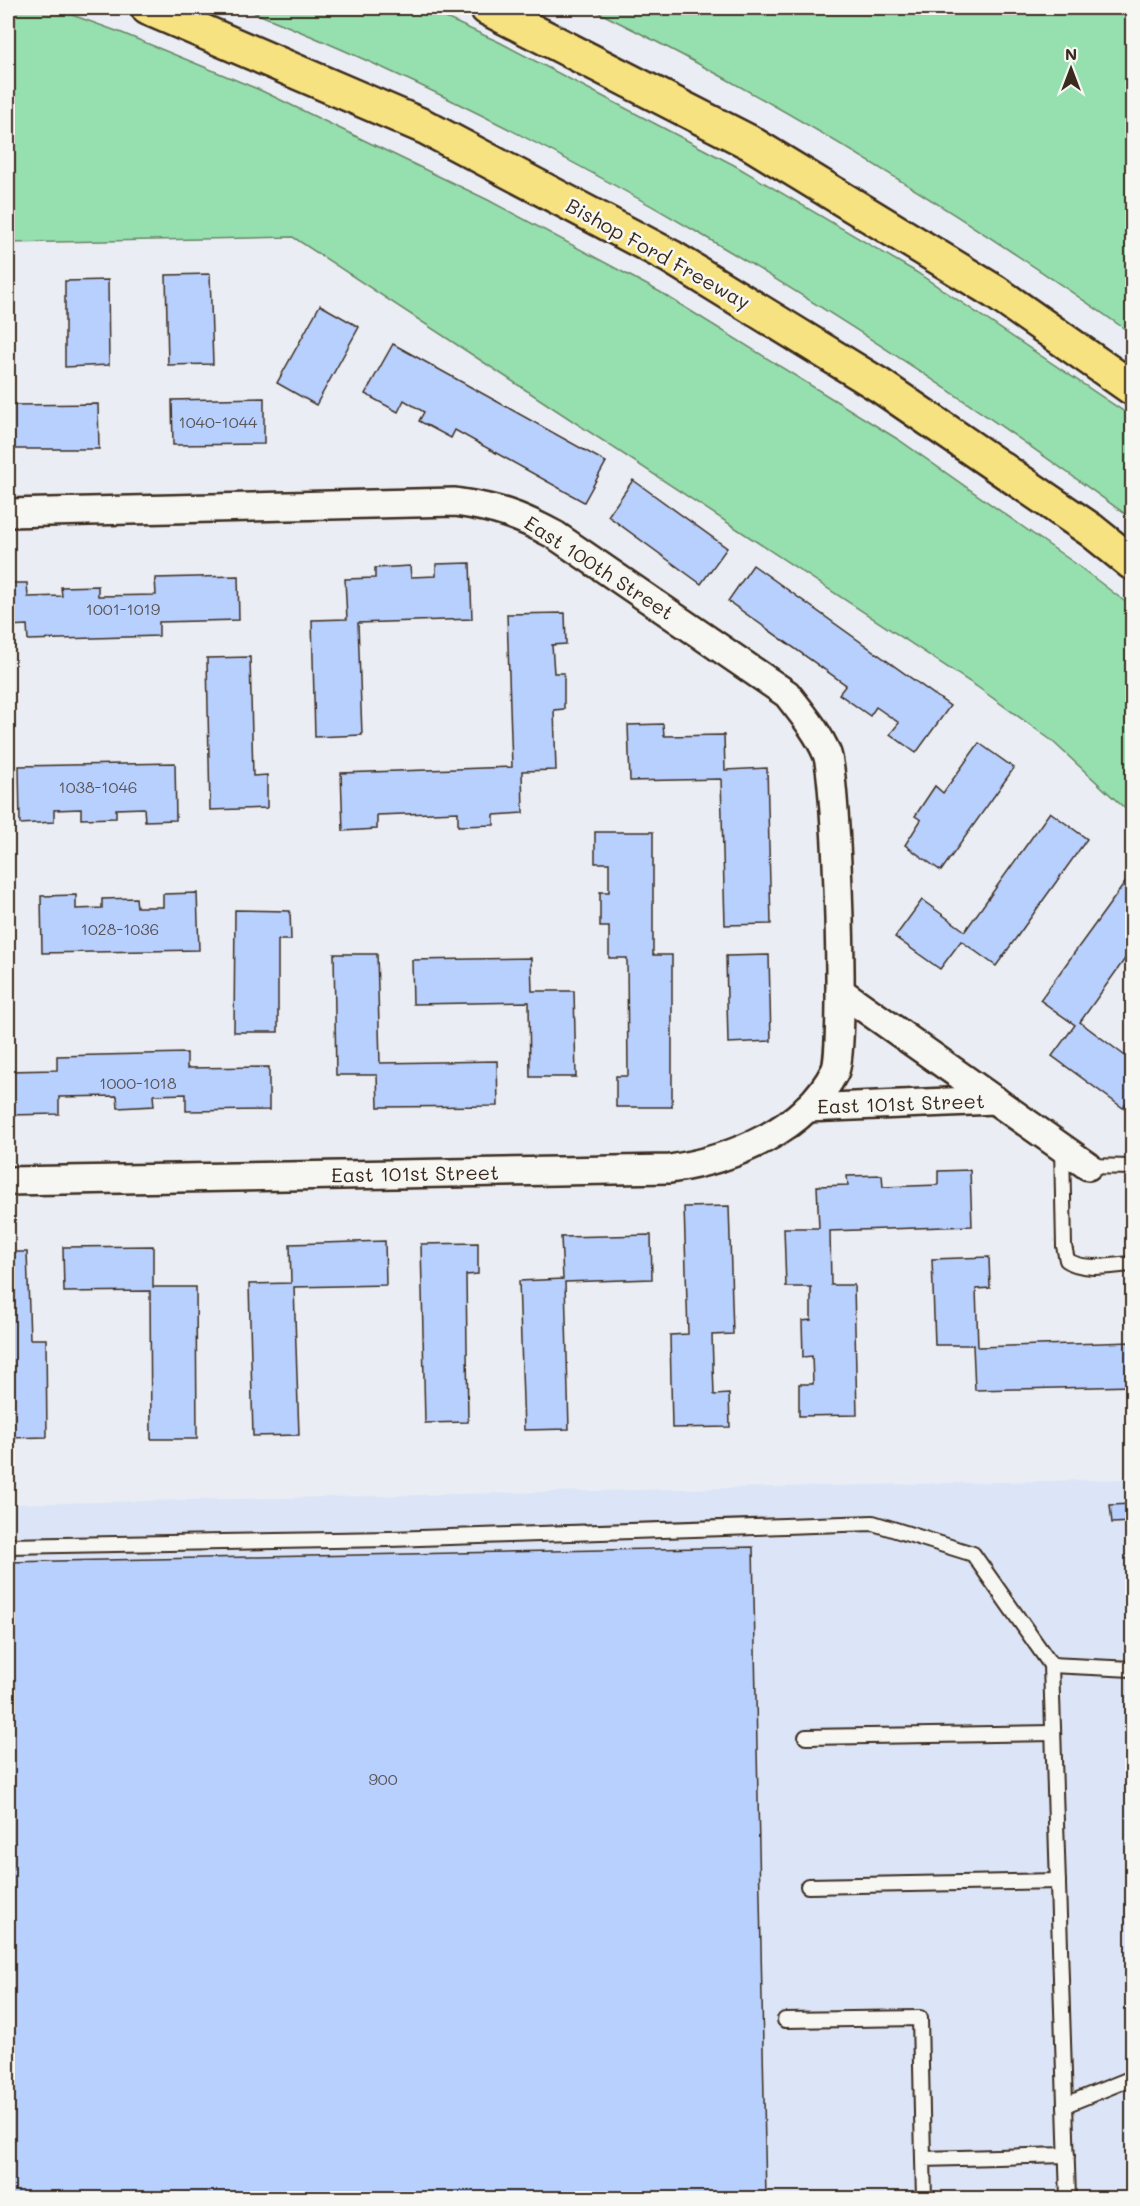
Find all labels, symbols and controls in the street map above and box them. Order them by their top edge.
north arrow [1041,39,1101,99]
text: N [1065,43,1077,64]
street label: Bishop Ford Freeway [562,192,755,315]
house number: 1040-1044 [179,411,258,432]
street label: East 100th Street [520,509,679,625]
house number: 1001-1019 [86,598,160,619]
house number: 1038-1046 [59,776,137,797]
house number: 1028-1036 [81,918,159,939]
house number: 1000-1018 [99,1072,177,1093]
street label: East 101st Street [817,1087,985,1119]
street label: East 101st Street [331,1159,499,1187]
house number: 900 [368,1768,398,1789]

